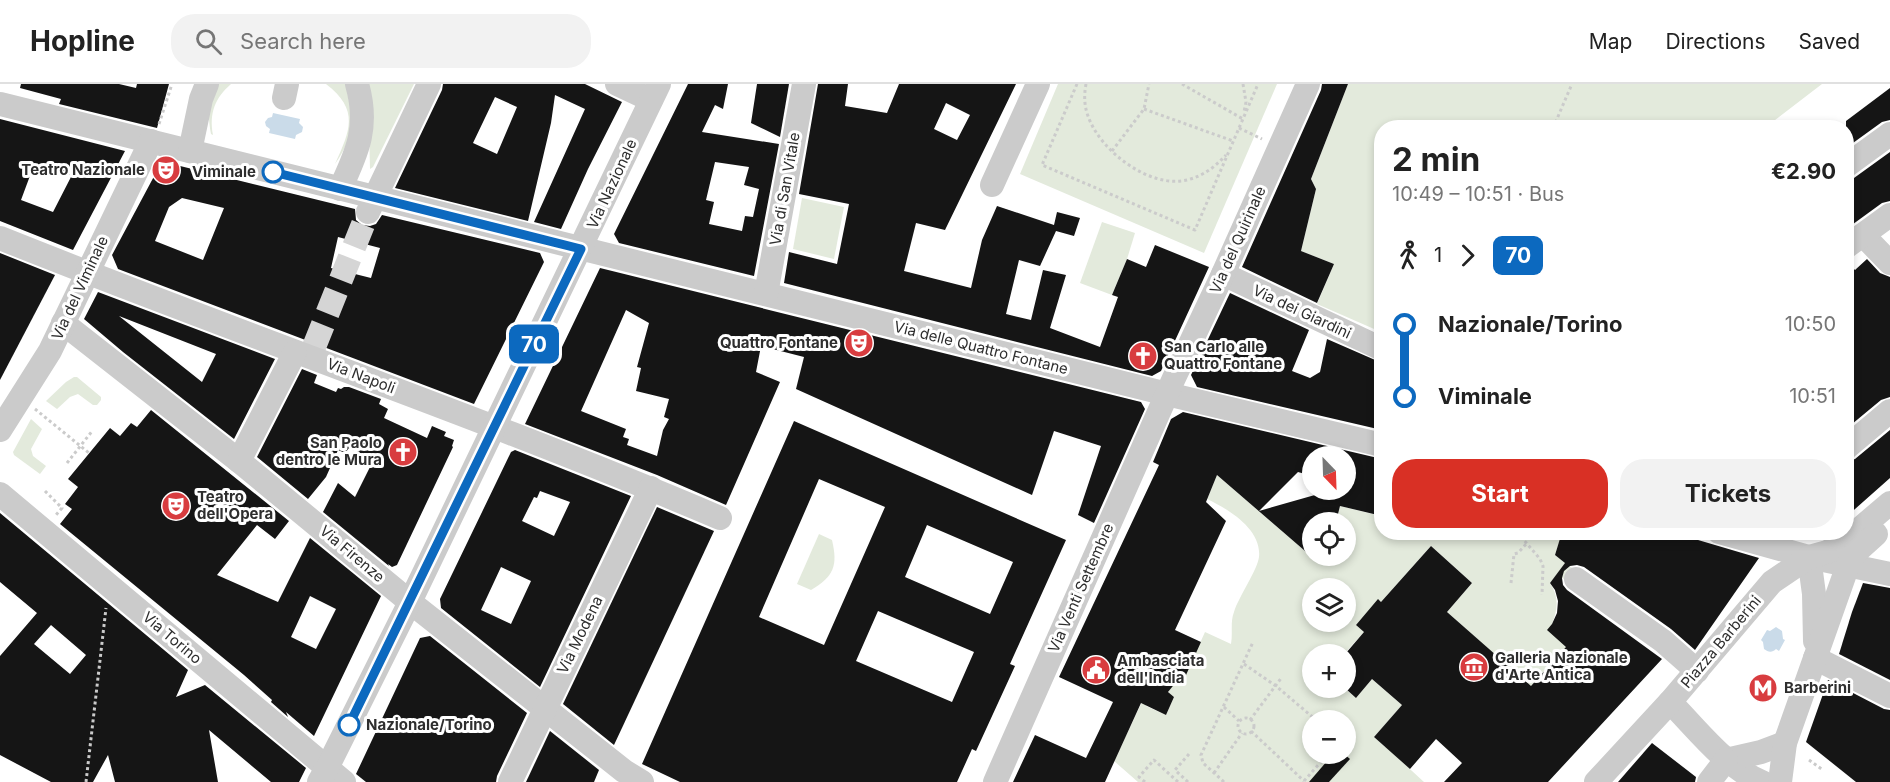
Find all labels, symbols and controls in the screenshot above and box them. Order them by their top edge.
search box [171,14,591,68]
text: Hopline [30,24,135,58]
icon: search [192,25,225,58]
text: Search here [240,28,366,54]
text: Map [1589,29,1632,54]
text: Directions [1665,29,1766,54]
text: Saved [1799,29,1860,54]
street label: Via di San Vitale [765,131,804,247]
street label: Via Nazionale [582,136,641,232]
text: 2 min [1392,139,1480,179]
theatre icon: Teatro Nazionale [150,154,182,186]
text: €2.90 [1771,158,1836,184]
place label: Teatro Nazionale [21,160,145,179]
marker: Viminale [262,161,284,183]
place label: Viminale [192,162,256,181]
text: 10:49 – 10:51 · Bus [1392,182,1564,206]
street label: Via del Quirinale [1205,183,1270,296]
street label: Via del Viminale [47,233,112,343]
icon: walk [1392,239,1425,272]
icon: forward [1451,239,1484,272]
text: 1 [1434,243,1442,267]
text: 70 [1505,243,1531,268]
street label: Via dei Giardini [1250,280,1354,343]
text: Nazionale/Torino [1438,311,1622,337]
text: 10:50 [1785,312,1836,336]
street label: Via delle Quattro Fontane [892,317,1070,378]
line badge: 70 [507,324,561,364]
theatre icon: Quattro Fontane [843,327,875,359]
text: 70 [521,332,547,357]
place label: Quattro Fontane [720,333,838,352]
place label: San Carlo alle Quattro Fontane [1164,337,1282,373]
church icon: San Carlo alle Quattro Fontane [1127,340,1159,372]
street label: Via Napoli [324,354,398,397]
text: Viminale [1438,383,1532,409]
text: 10:51 [1789,384,1836,408]
place label: San Paolo dentro le Mura [276,433,382,469]
church icon: San Paolo dentro le Mura [387,436,419,468]
north arrow [1302,446,1356,500]
map controls [1302,446,1356,764]
button: Start [1392,459,1608,528]
button: Tickets [1620,459,1836,528]
place label: Teatro dell'Opera [197,487,273,523]
theatre icon: Teatro dell'Opera [160,490,192,522]
button: locate [1302,512,1356,566]
street label: Via Venti Settembre [1044,520,1118,655]
street label: Via Firenze [316,521,389,586]
button: layers [1302,578,1356,632]
street label: Piazza Barberini [1676,592,1765,692]
street label: Via Modena [553,593,607,677]
street label: Via Torino [139,607,206,668]
button: + [1302,644,1356,698]
place label: Galleria Nazionale d'Arte Antica [1495,648,1628,684]
place label: Ambasciata dell'India [1117,651,1204,687]
museum icon: Galleria Nazionale d'Arte Antica [1458,651,1490,683]
public building icon: Ambasciata dell'India [1080,654,1112,686]
metro station icon: Barberini [1747,672,1779,704]
place label: Barberini [1784,678,1851,697]
button: − [1302,710,1356,764]
marker: Nazionale/Torino [338,714,360,736]
place label: Nazionale/Torino [366,715,492,734]

